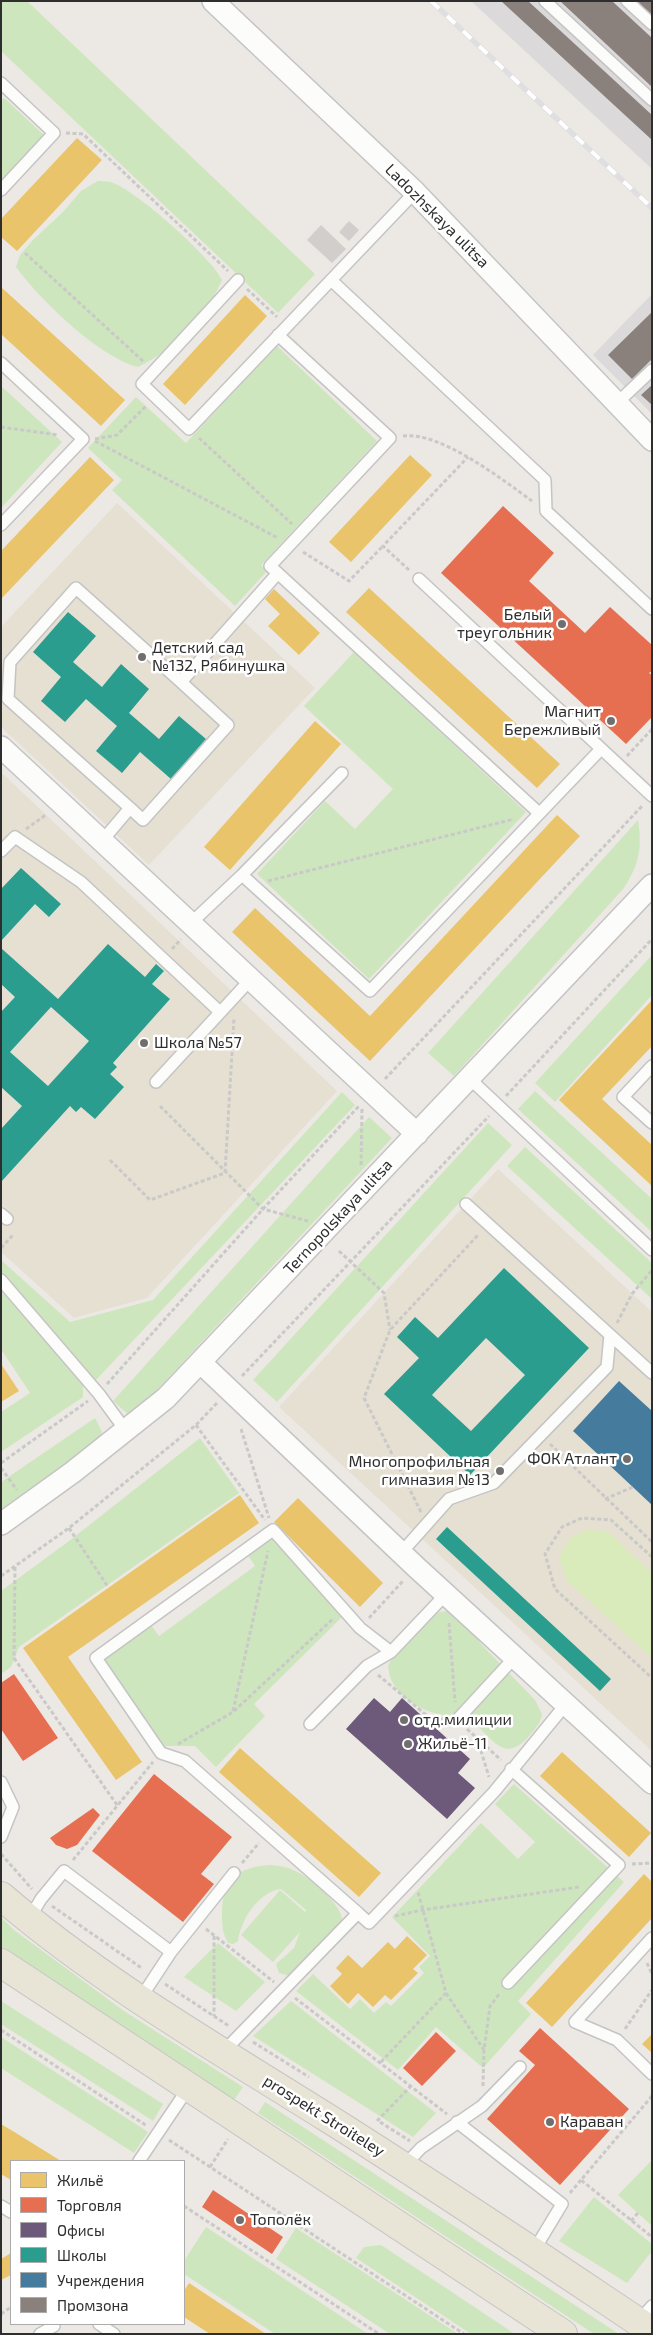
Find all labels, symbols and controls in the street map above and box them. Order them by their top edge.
street label: Ladozhskaya ulitsa [381,160,493,272]
place label: Белый треугольник [457,605,552,643]
marker: Белый треугольник [556,618,568,630]
place label: Детский сад №132, Рябинушка [152,638,285,676]
marker: Детский сад №132, Рябинушка [136,651,148,663]
place label: Магнит Бережливый [504,702,601,740]
marker: Магнит Бережливый [605,715,617,727]
place label: Школа №57 [154,1033,242,1053]
marker: Школа №57 [138,1037,150,1049]
street label: Ternopolskaya ulitsa [280,1155,396,1279]
place label: ФОК Атлант [527,1449,617,1469]
place label: Многопрофильная гимназия №13 [348,1452,490,1490]
marker: ФОК Атлант [621,1453,633,1465]
marker: Многопрофильная гимназия №13 [494,1465,506,1477]
place label: отд.милиции [414,1710,512,1730]
marker: отд.милиции [398,1714,410,1726]
place label: Жильё-11 [418,1734,487,1754]
marker: Жильё-11 [402,1738,414,1750]
street label: prospekt Stroiteley [260,2071,388,2161]
place label: Караван [560,2112,624,2132]
marker: Караван [544,2116,556,2128]
legend [10,2160,185,2325]
text: Жильё [57,2171,104,2189]
text: Торговля [57,2196,122,2214]
place label: Тополёк [250,2210,311,2230]
marker: Тополёк [234,2214,246,2226]
text: Офисы [57,2221,105,2239]
text: Школы [57,2246,107,2264]
text: Учреждения [57,2271,144,2289]
text: Промзона [57,2296,129,2314]

